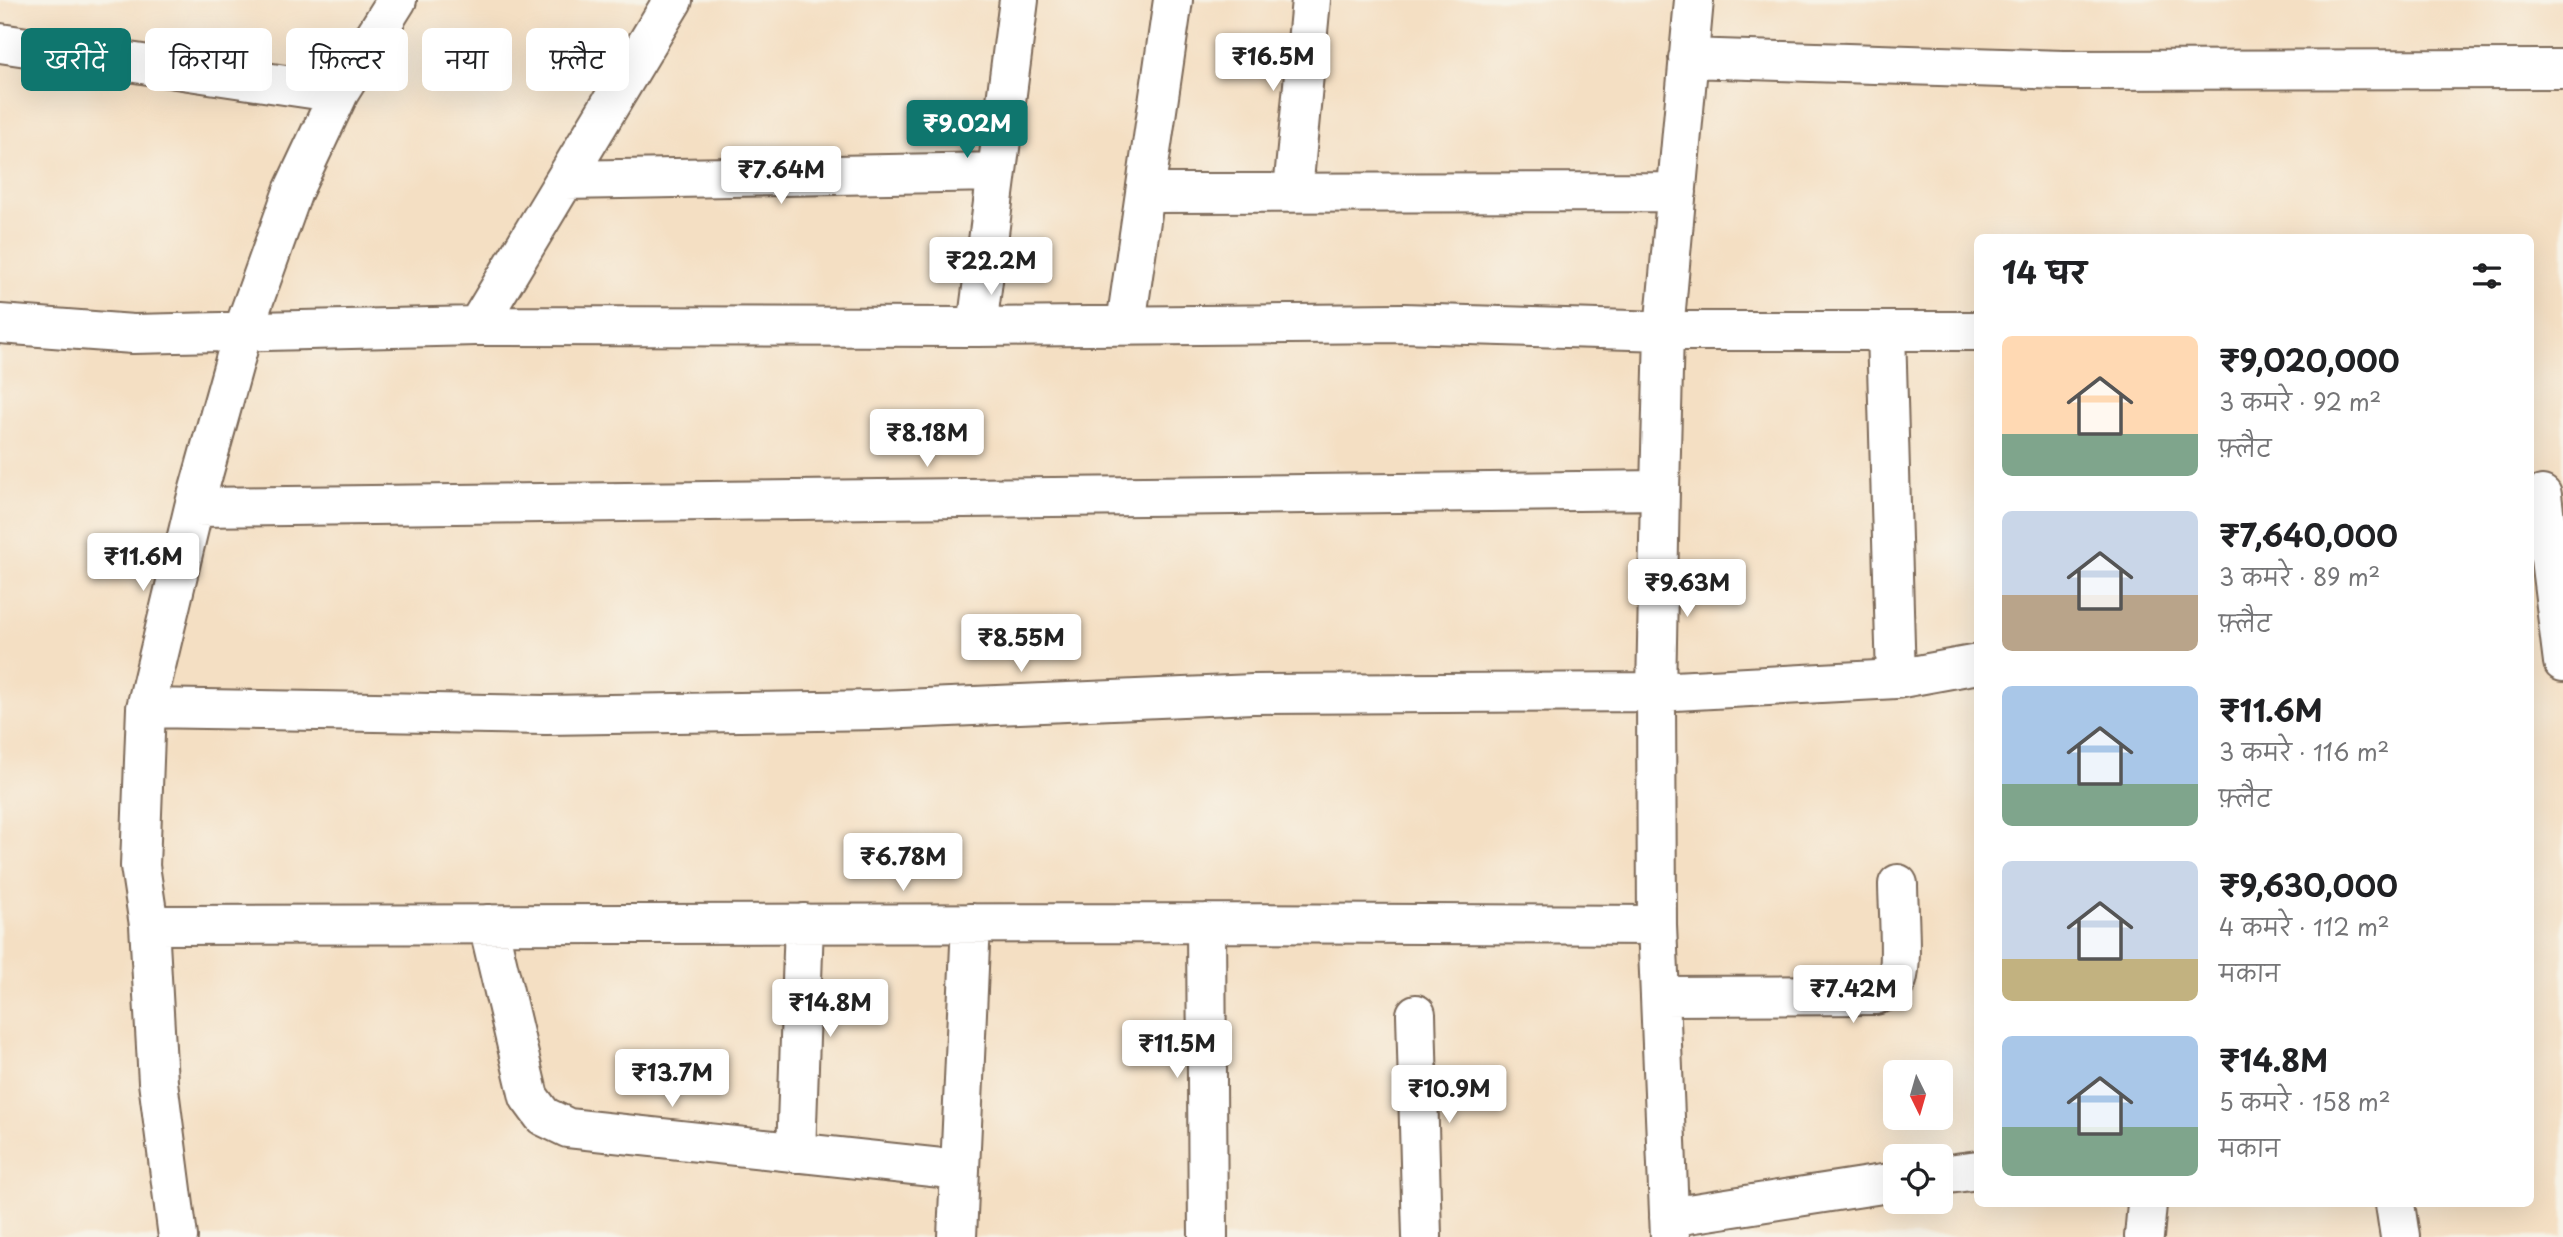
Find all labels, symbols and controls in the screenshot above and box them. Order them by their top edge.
chip: खरीदें [21,28,131,91]
chip: किराया [145,28,272,91]
chip: फ़िल्टर [286,28,408,91]
chip: नया [422,28,512,91]
chip: फ़्लैट [526,28,629,91]
pin: ₹16.5M [1216,34,1330,93]
text: ₹16.5M [1231,38,1315,73]
pin: ₹9.02M [910,100,1024,160]
text: ₹9.02M [923,105,1011,140]
pin: ₹7.64M [724,146,838,206]
text: ₹7.64M [737,151,825,186]
pin: ₹22.2M [934,238,1048,297]
text: ₹22.2M [945,242,1037,277]
text: 14 घर [2002,249,2087,294]
icon: filters [2468,257,2506,295]
text: ₹9,020,000 [2219,337,2400,382]
icon: home [2058,364,2142,448]
text: 3 कमरे · 92 m² [2219,384,2381,419]
pin: ₹8.18M [870,410,984,469]
text: ₹8.18M [886,414,968,449]
text: फ़्लैट [2219,430,2271,465]
text: ₹7,640,000 [2219,512,2398,557]
pin: ₹11.6M [86,534,200,593]
text: ₹11.6M [103,538,183,573]
icon: home [2058,539,2142,623]
text: 3 कमरे · 89 m² [2219,559,2380,594]
pin: ₹9.63M [1630,560,1744,619]
text: ₹9.63M [1644,564,1730,599]
text: फ़्लैट [2219,605,2271,640]
pin: ₹8.55M [964,614,1078,674]
text: ₹8.55M [977,619,1065,654]
text: ₹11.6M [2219,687,2323,732]
icon: home [2058,714,2142,798]
text: 3 कमरे · 116 m² [2219,734,2389,769]
text: फ़्लैट [2219,780,2271,815]
pin: ₹6.78M [846,834,960,893]
text: ₹6.78M [859,838,947,873]
text: ₹9,630,000 [2219,862,2398,907]
icon: home [2058,889,2142,973]
text: 4 कमरे · 112 m² [2219,909,2390,944]
text: मकान [2219,955,2280,990]
pin: ₹7.42M [1796,965,1910,1025]
text: ₹7.42M [1809,970,1897,1005]
pin: ₹14.8M [773,979,887,1039]
text: ₹14.8M [788,984,872,1019]
pin: ₹11.5M [1120,1020,1234,1080]
text: ₹11.5M [1138,1025,1216,1060]
text: ₹14.8M [2219,1037,2328,1082]
pin: ₹13.7M [615,1050,729,1109]
text: ₹13.7M [631,1054,713,1089]
north arrow [1883,1060,1953,1130]
map controls [1883,1060,1953,1214]
icon: home [2058,1064,2142,1148]
pin: ₹10.9M [1392,1066,1506,1125]
text: ₹10.9M [1407,1070,1491,1105]
text: 5 कमरे · 158 m² [2219,1084,2391,1119]
text: मकान [2219,1130,2280,1165]
button: locate [1883,1144,1953,1214]

